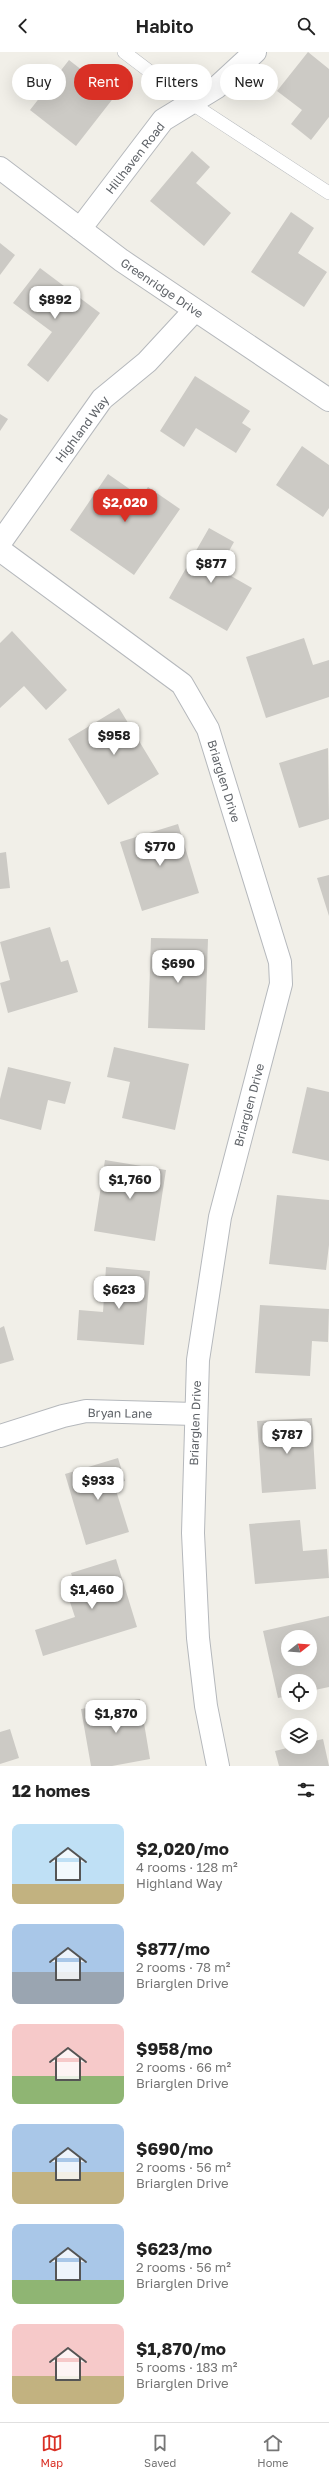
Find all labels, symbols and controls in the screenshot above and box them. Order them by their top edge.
icon: back [12,15,34,37]
text: Habito [136,15,193,37]
icon: search [295,15,317,37]
chip: Buy [12,64,66,100]
chip: Rent [74,64,133,100]
chip: Filters [141,64,212,100]
chip: New [220,64,278,100]
street label: Hillhaven Road [102,119,168,197]
street label: Greenridge Drive [118,255,206,321]
pin: $892 [31,286,79,320]
text: $892 [38,291,72,307]
street label: Highland Way [52,392,112,465]
pin: $2,020 [92,489,158,523]
text: $2,020 [102,494,148,510]
pin: $877 [187,550,235,584]
text: $877 [195,555,227,571]
pin: $958 [90,722,138,756]
text: $958 [97,727,131,743]
street label: Briarglen Drive [204,738,244,824]
pin: $770 [136,833,184,867]
text: $770 [144,838,176,854]
pin: $690 [154,950,202,984]
text: $690 [161,955,195,971]
street label: Briarglen Drive [231,1062,267,1148]
pin: $1,760 [97,1166,163,1200]
text: $1,760 [108,1171,152,1187]
pin: $623 [95,1276,143,1310]
text: $623 [103,1281,135,1297]
street label: Briarglen Drive [186,1380,204,1466]
street label: Bryan Lane [88,1405,153,1421]
pin: $787 [263,1421,311,1455]
text: $787 [271,1426,303,1442]
pin: $933 [74,1467,122,1501]
text: $933 [82,1472,114,1488]
pin: $1,460 [59,1576,125,1610]
text: $1,460 [70,1581,114,1597]
north arrow [281,1630,317,1666]
map controls [281,1630,317,1754]
button: locate [281,1674,317,1710]
pin: $1,870 [83,1700,149,1734]
text: $1,870 [94,1705,138,1721]
button: layers [281,1718,317,1754]
icon: filters [295,1779,317,1801]
text: 12 homes [12,1780,90,1801]
text: $2,020/mo [136,1838,229,1859]
icon: home [44,1840,92,1888]
text: 4 rooms · 128 m² [136,1859,238,1875]
text: Highland Way [136,1875,222,1891]
text: $877/mo [136,1938,210,1959]
icon: home [44,1940,92,1988]
text: 2 rooms · 78 m² [136,1959,230,1975]
text: Briarglen Drive [136,1975,229,1991]
text: $958/mo [136,2038,213,2059]
icon: home [44,2040,92,2088]
text: 2 rooms · 66 m² [136,2059,231,2075]
text: Briarglen Drive [136,2075,229,2091]
text: $690/mo [136,2138,213,2159]
icon: home [44,2140,92,2188]
text: 2 rooms · 56 m² [136,2159,231,2175]
text: Briarglen Drive [136,2175,229,2191]
text: $623/mo [136,2238,212,2259]
icon: home [44,2240,92,2288]
text: 2 rooms · 56 m² [136,2259,231,2275]
text: Briarglen Drive [136,2275,229,2291]
text: $1,870/mo [136,2338,226,2359]
icon: home [44,2340,92,2388]
text: 5 rooms · 183 m² [136,2359,237,2375]
text: Briarglen Drive [136,2375,229,2391]
tab: Map [41,2432,63,2469]
tab: Saved [144,2432,176,2469]
tab: Home [257,2432,288,2469]

